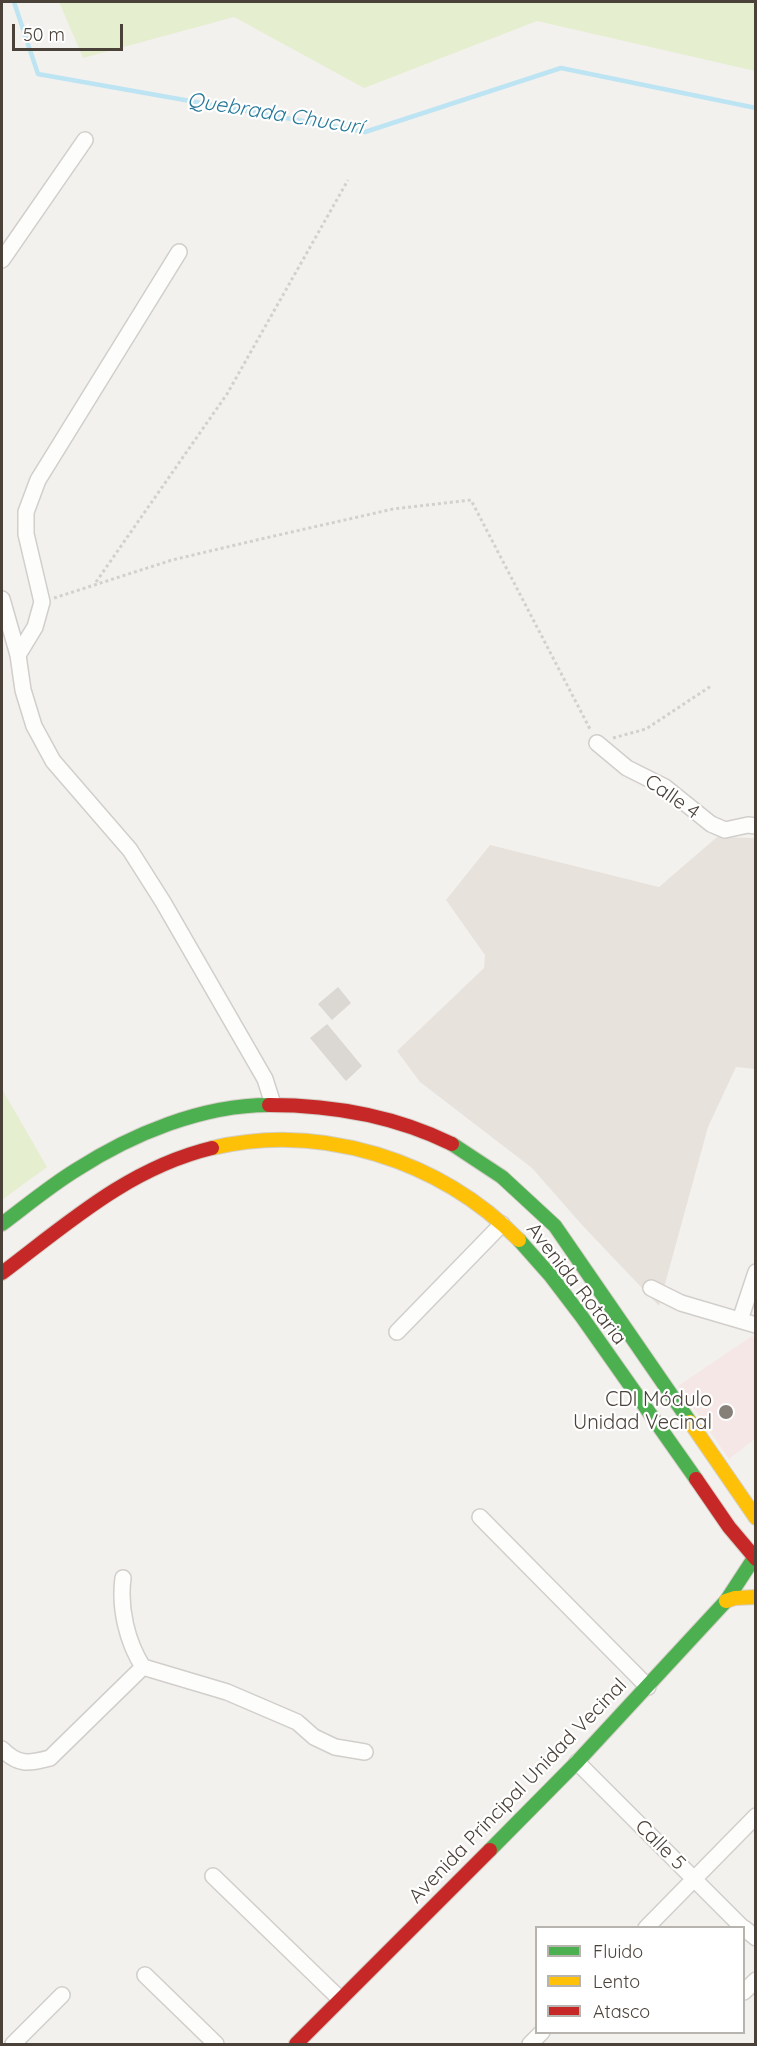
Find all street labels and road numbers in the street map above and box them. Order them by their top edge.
street label: Calle 4 [640,770,704,824]
street label: Avenida Rotaria [521,1218,631,1350]
street label: Avenida Principal Unidad Vecinal [404,1674,632,1908]
street label: Calle 5 [630,1815,690,1875]

